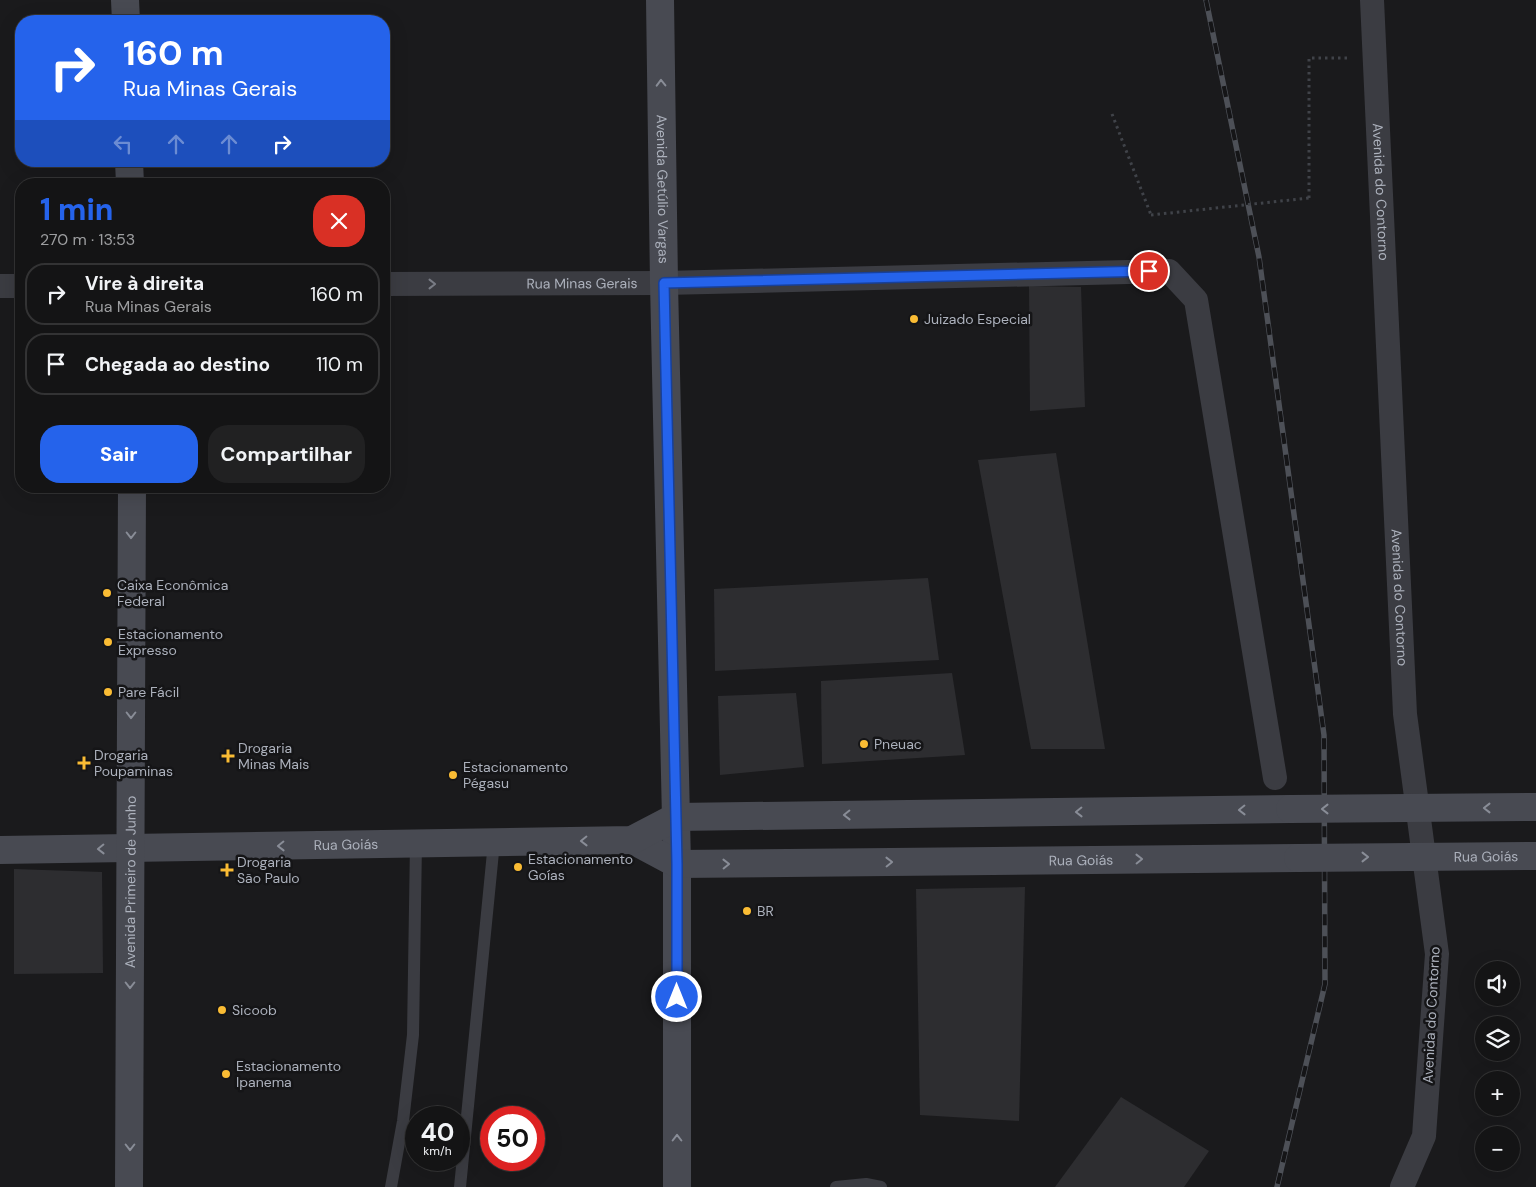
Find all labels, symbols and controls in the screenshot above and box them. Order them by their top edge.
text: 160 m [123,30,224,76]
icon: right [40,35,105,100]
text: Rua Minas Gerais [123,74,297,103]
one-way arrow [656,79,666,87]
street label: Avenida Getúlio Vargas [653,114,673,264]
street label: Avenida do Contorno [1369,123,1393,261]
icon: left [109,130,137,158]
icon: ahead [162,130,190,158]
icon: ahead [215,130,243,158]
icon: right [268,130,296,158]
text: 1 min [40,190,113,229]
button: close [313,195,365,247]
text: 270 m · 13:53 [40,229,135,250]
pin [1128,250,1170,292]
icon: arrive [1135,257,1163,285]
text: Vire à direita [85,271,204,296]
street label: Rua Minas Gerais [526,274,638,292]
one-way arrow [429,279,437,289]
icon: right [42,280,70,308]
text: 160 m [310,282,363,307]
text: Rua Minas Gerais [85,296,212,317]
place label: Juizado Especial [924,310,1031,328]
marker: Juizado Especial [908,313,920,325]
icon: arrive [42,350,70,378]
text: Chegada ao destino [85,352,270,377]
text: 110 m [316,352,363,377]
button: Sair [40,425,198,483]
button: Compartilhar [208,425,365,483]
street label: Avenida do Contorno [1387,528,1412,666]
one-way arrow [126,532,136,539]
place label: Caixa Econômica Federal [117,576,228,610]
marker: Caixa Econômica Federal [101,587,113,599]
place label: Estacionamento Expresso [118,625,223,659]
marker: Estacionamento Expresso [102,636,114,648]
place label: Pare Fácil [118,683,179,701]
marker: Pare Fácil [102,686,114,698]
one-way arrow [126,712,136,719]
place label: Pneuac [874,735,922,753]
marker: Pneuac [858,738,870,750]
place label: Drogaria Minas Mais [238,739,309,773]
place label: Drogaria Poupaminas [94,746,173,780]
marker: Drogaria Minas Mais [222,750,234,762]
marker: Drogaria Poupaminas [78,757,90,769]
place label: Estacionamento Pégasu [463,758,568,792]
marker: Estacionamento Pégasu [447,769,459,781]
street label: Avenida Primeiro de Junho [121,796,140,968]
one-way arrow [1483,803,1491,813]
one-way arrow [1321,804,1328,814]
one-way arrow [1237,805,1245,815]
one-way arrow [1075,807,1082,817]
one-way arrow [842,809,850,820]
street label: Rua Goiás [313,835,378,854]
one-way arrow [579,835,587,846]
one-way arrow [277,841,284,851]
one-way arrow [97,844,104,854]
street label: Rua Goiás [1454,847,1518,866]
place label: Estacionamento Goías [528,850,633,884]
street label: Rua Goiás [1049,851,1113,869]
one-way arrow [1361,852,1369,862]
place label: Drogaria São Paulo [237,853,300,887]
one-way arrow [1135,854,1143,865]
one-way arrow [885,857,893,867]
one-way arrow [722,859,730,869]
marker: Estacionamento Goías [512,861,524,873]
marker: Drogaria São Paulo [221,864,233,876]
place label: BR [757,902,774,920]
marker: BR [741,905,753,917]
street label: Avenida do Contorno [1418,946,1444,1084]
map controls [1475,961,1520,1171]
button: sound [1475,961,1520,1006]
position arrow [650,970,702,1022]
one-way arrow [125,982,135,989]
place label: Sicoob [232,1001,277,1019]
marker: Sicoob [216,1004,228,1016]
button: layers [1475,1016,1520,1061]
place label: Estacionamento Ipanema [236,1057,341,1091]
marker: Estacionamento Ipanema [220,1068,232,1080]
button: + [1475,1071,1520,1116]
speed limit sign: 50 [480,1106,545,1171]
text: 40 [421,1116,454,1149]
button: − [1475,1126,1520,1171]
one-way arrow [672,1134,682,1142]
text: km/h [423,1143,452,1159]
one-way arrow [125,1144,135,1152]

